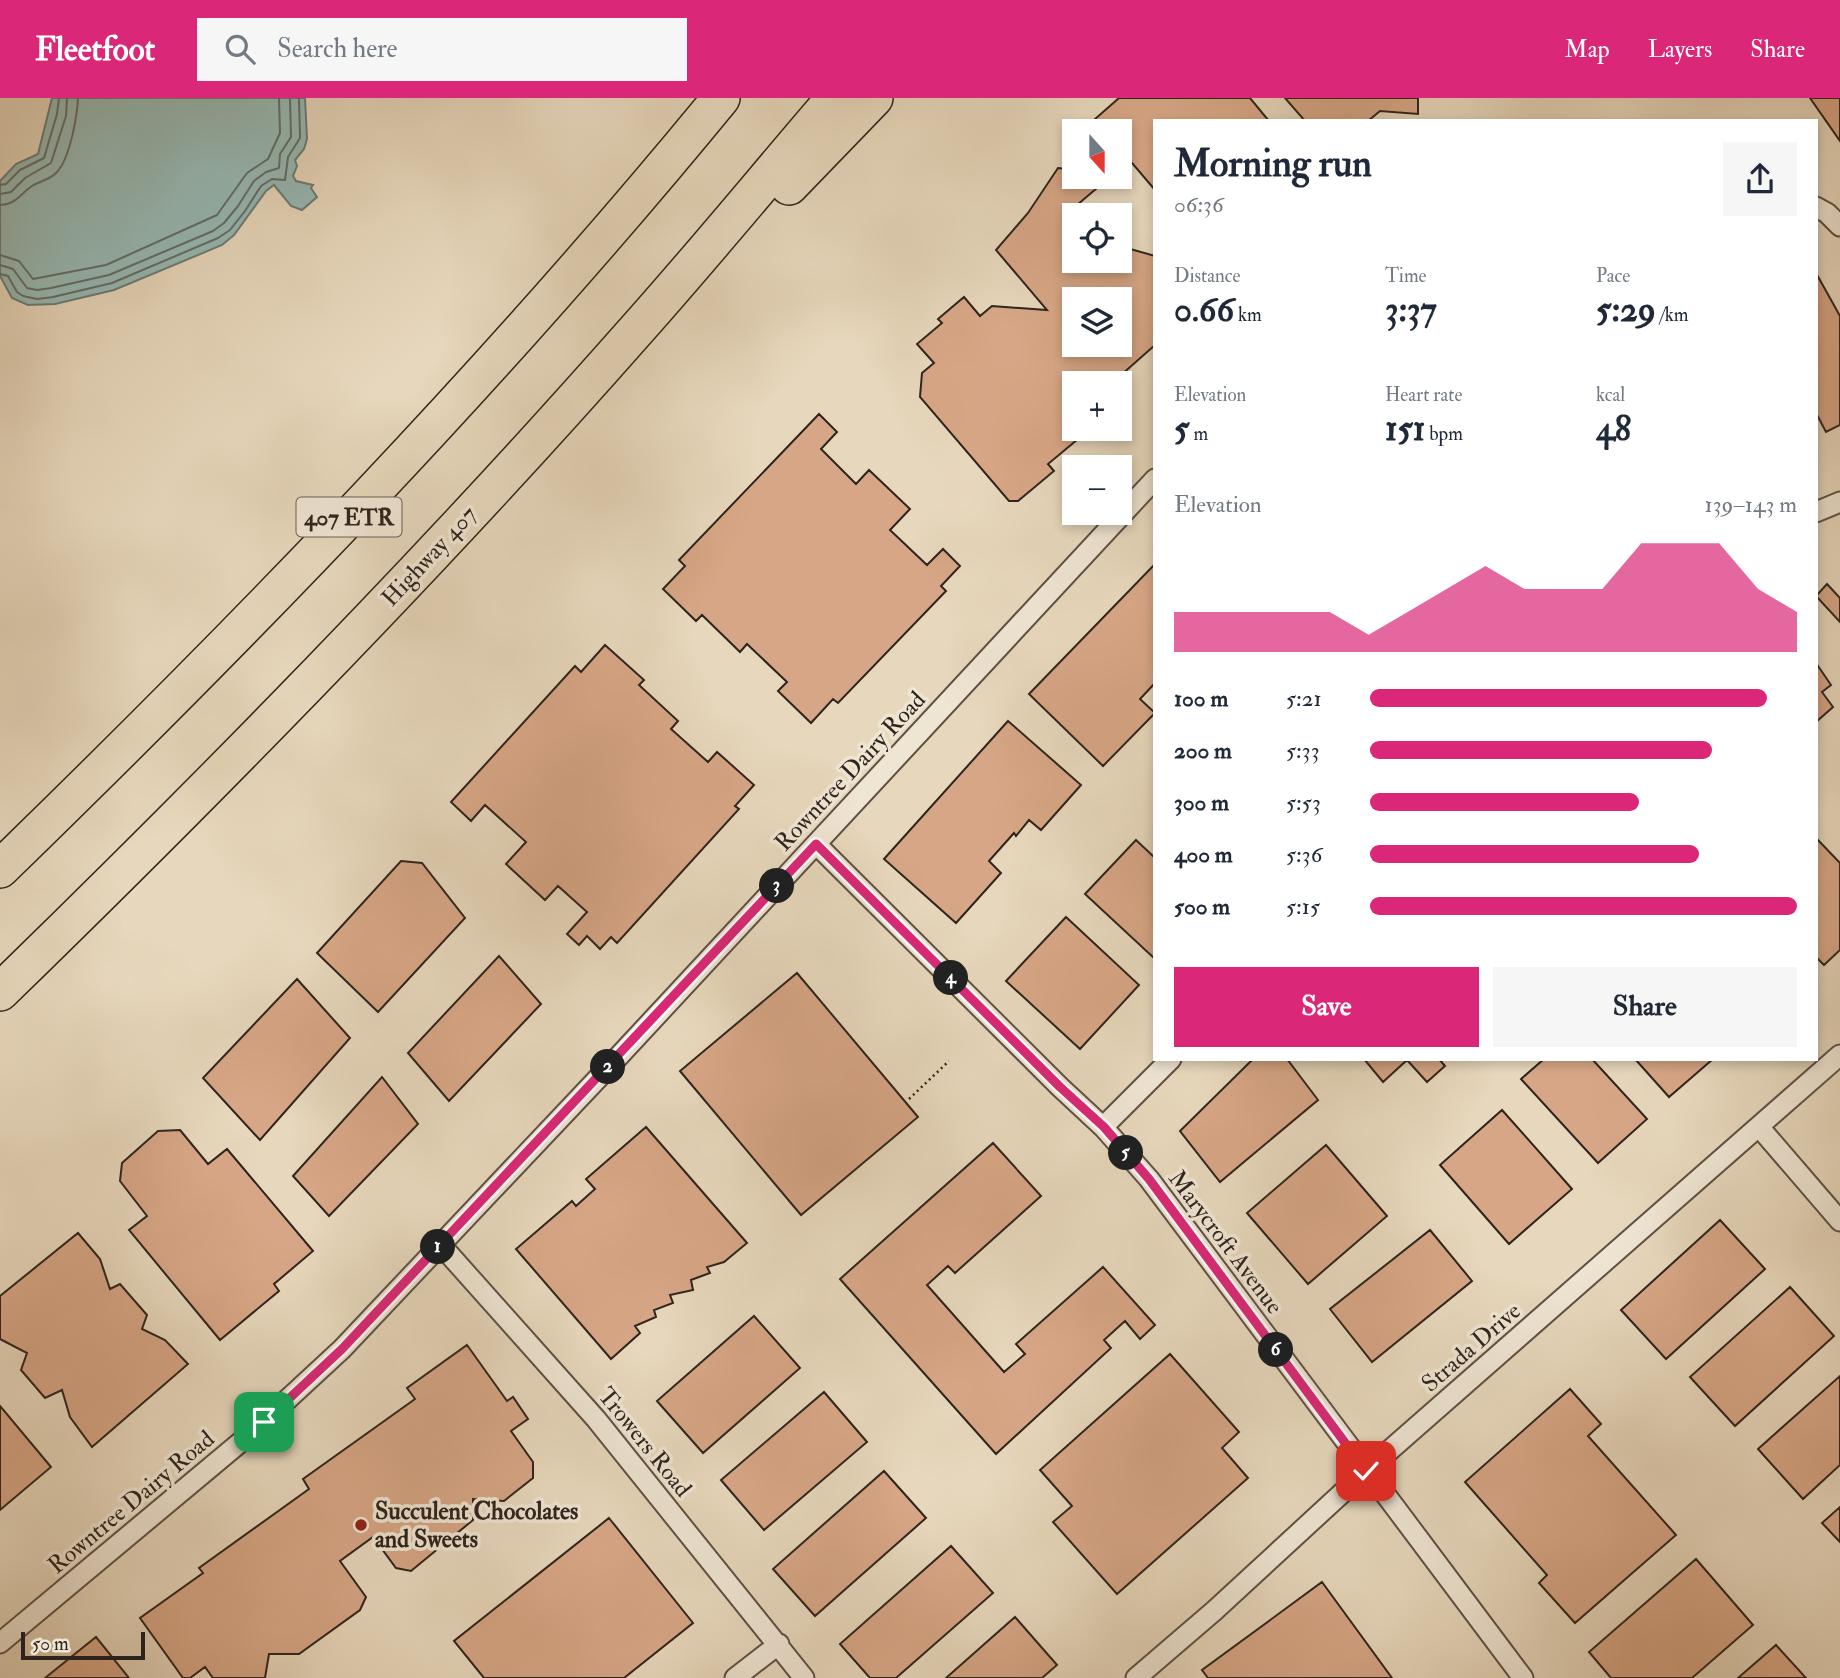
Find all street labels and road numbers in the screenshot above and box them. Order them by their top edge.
road number: 407 ETR [296,498,402,536]
street label: Highway 407 [375,500,484,613]
street label: Rowntree Dairy Road [768,685,933,858]
street label: Marycroft Avenue [1161,1164,1290,1320]
street label: Strada Drive [1415,1296,1527,1399]
street label: Trowers Road [591,1381,698,1504]
street label: Rowntree Dairy Road [42,1424,221,1581]

